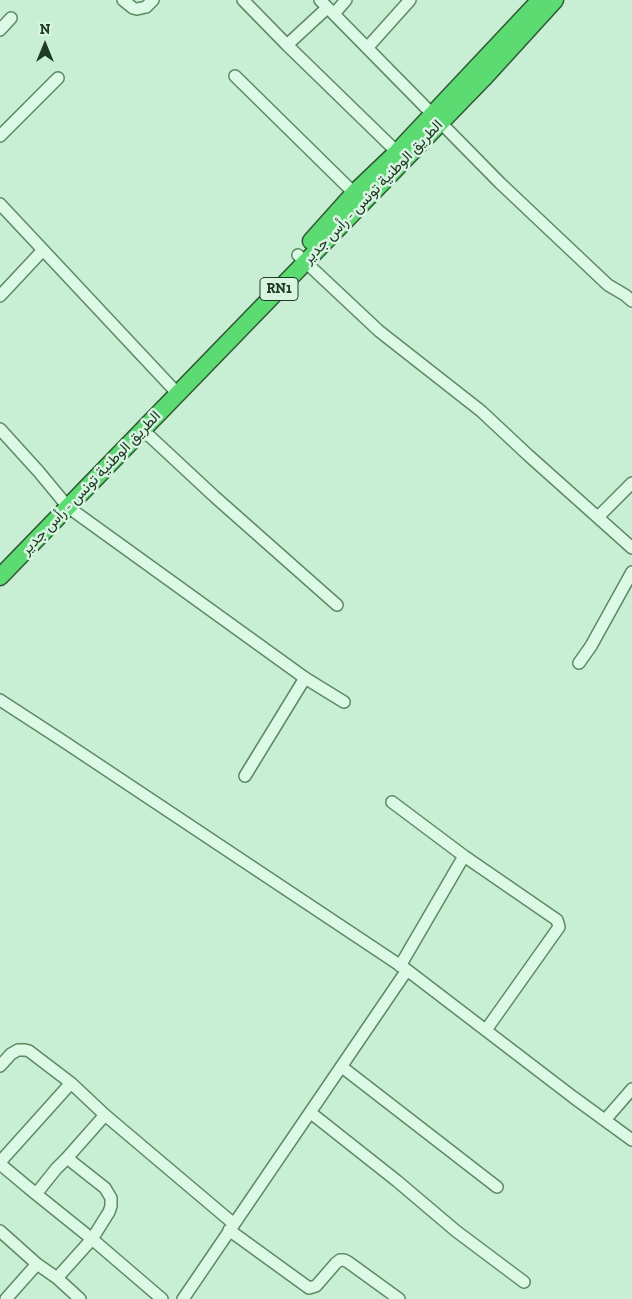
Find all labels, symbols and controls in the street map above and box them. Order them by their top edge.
north arrow [20,20,70,70]
text: N [40,21,50,38]
street label: الطريق الوطنية تونس - رأس جدير [299,116,447,268]
road number: RN1 [260,278,298,300]
street label: الطريق الوطنية تونس - رأس جدير [17,407,165,559]

